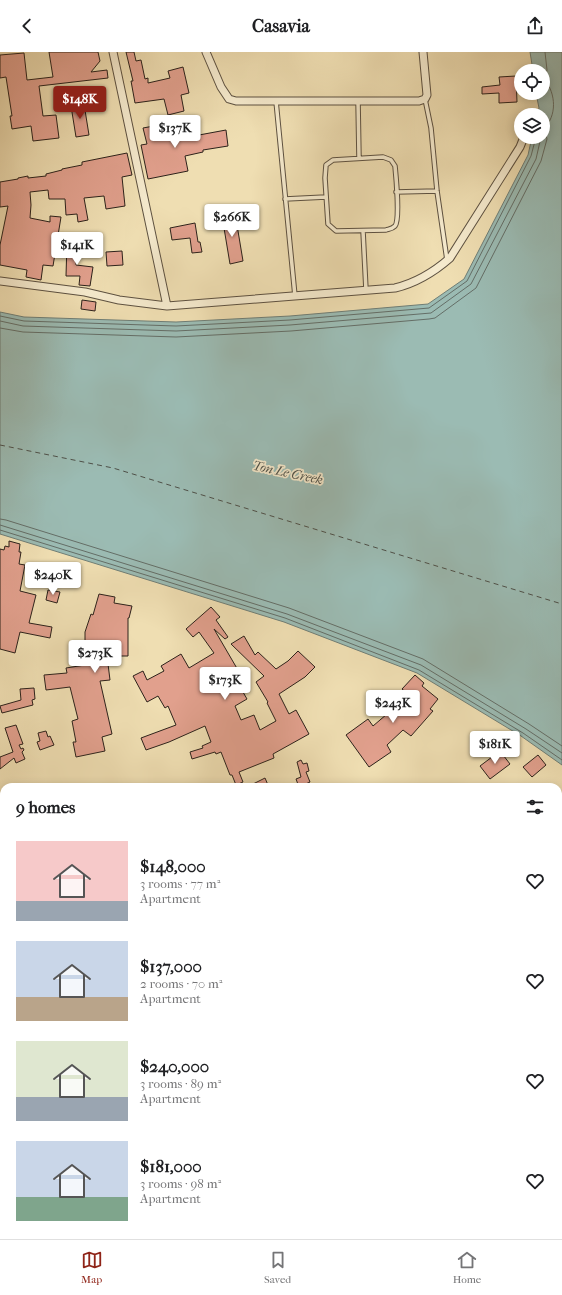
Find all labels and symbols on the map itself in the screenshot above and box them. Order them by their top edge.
pin: $148K [52,86,108,120]
pin: $137K [147,115,203,149]
pin: $266K [204,204,260,238]
pin: $141K [49,232,105,266]
water label: Ton Le Creek [251,458,325,487]
pin: $240K [25,562,81,596]
pin: $273K [67,640,123,674]
pin: $173K [197,667,253,701]
pin: $243K [365,690,421,724]
pin: $181K [467,731,523,765]

